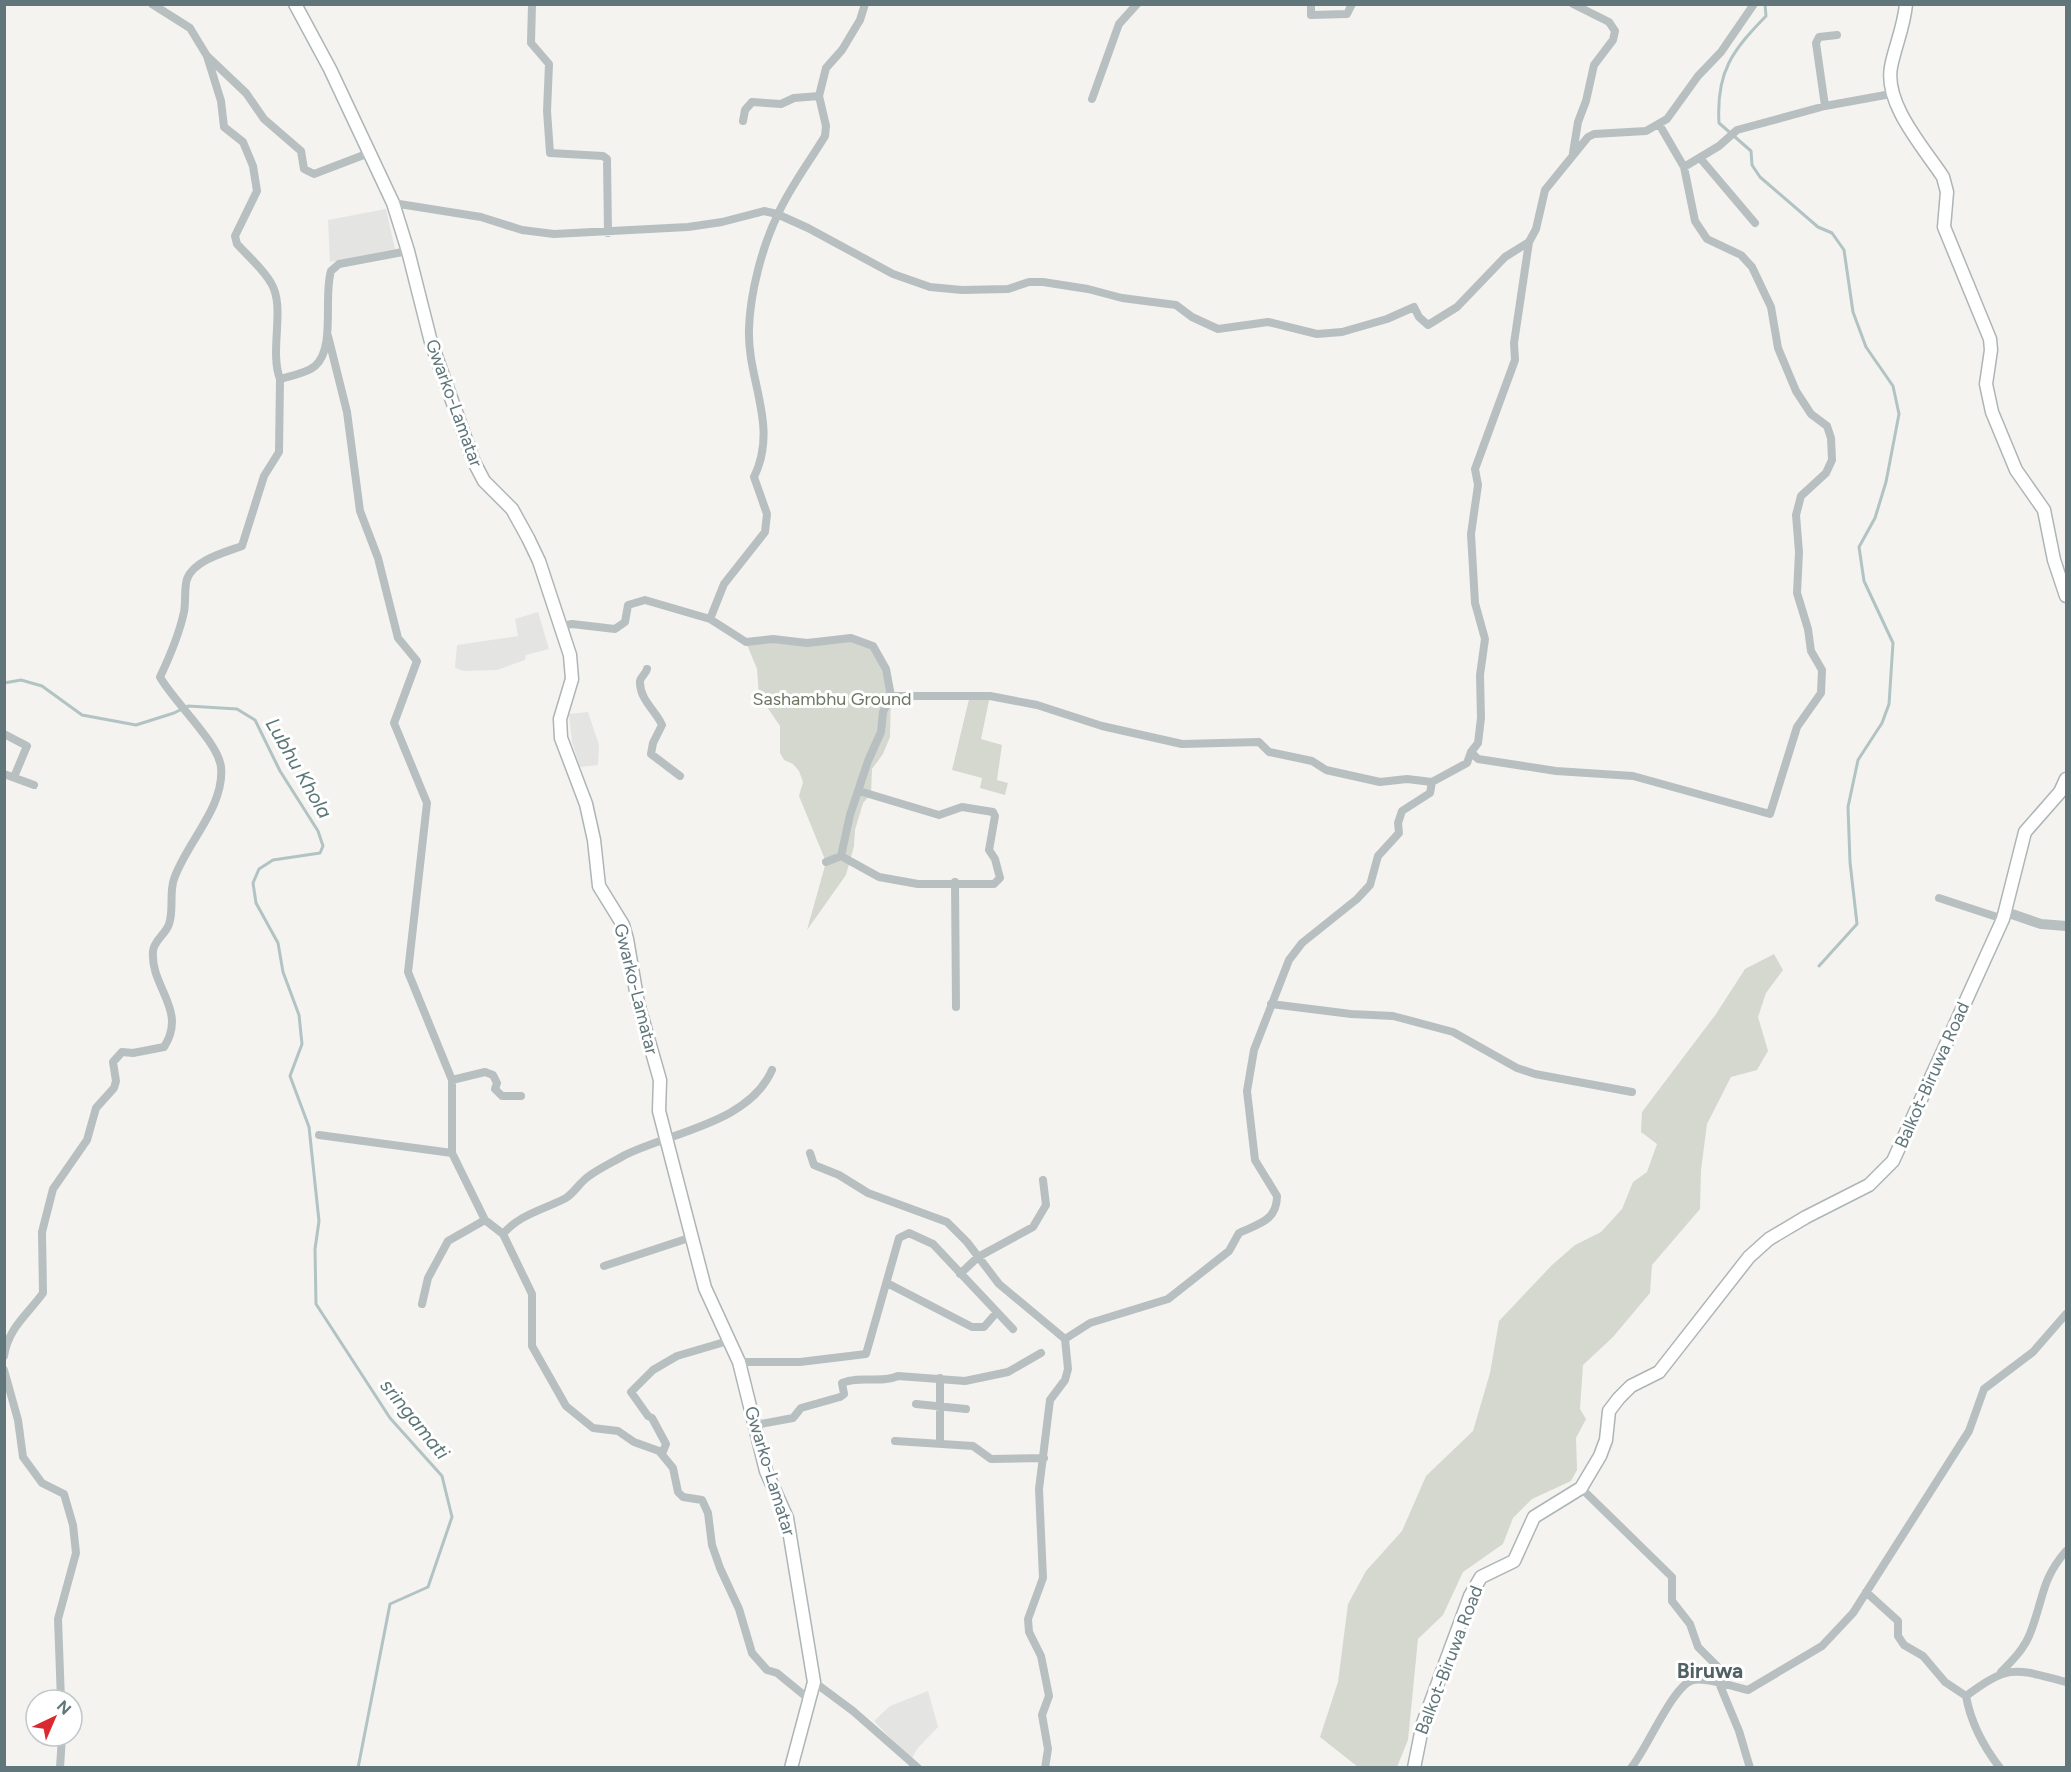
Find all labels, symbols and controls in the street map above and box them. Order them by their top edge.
street label: Gwarko-Lamatar [421,336,487,470]
park label: Sashambhu Ground [752,688,912,710]
water label: Lubhu Khola [261,714,337,823]
street label: Gwarko-Lamatar [609,921,663,1057]
street label: Balkot-Biruwa Road [1890,998,1974,1152]
water label: sringamati [375,1374,455,1464]
street label: Gwarko-Lamatar [740,1404,800,1538]
street label: Balkot-Biruwa Road [1410,1582,1488,1738]
district label: Biruwa [1677,1658,1743,1683]
north arrow [24,1688,84,1748]
text: N [53,1696,75,1719]

